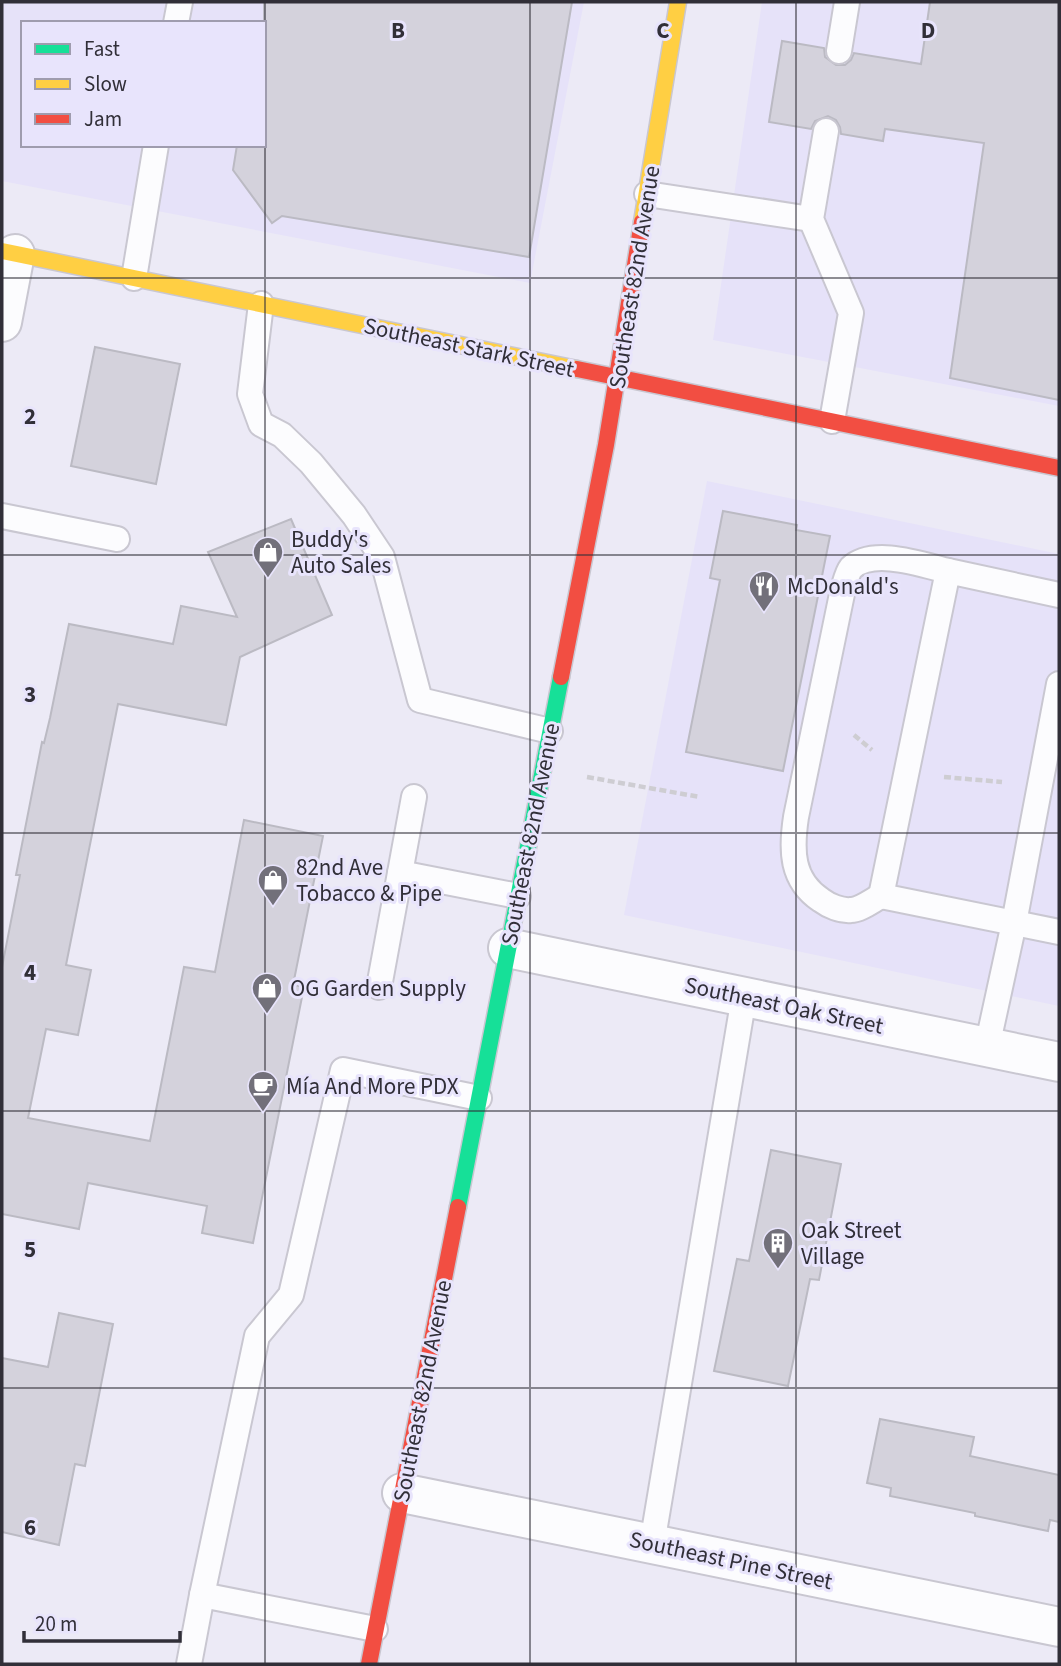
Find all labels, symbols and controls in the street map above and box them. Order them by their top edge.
text: B [391,14,405,47]
text: C [656,14,670,47]
text: D [921,14,935,47]
legend [21,21,266,147]
text: Fast [84,34,120,64]
text: Slow [84,69,127,99]
text: Jam [84,104,122,134]
street label: Southeast 82nd Avenue [601,163,668,391]
street label: Southeast Stark Street [361,309,577,386]
text: 2 [24,400,36,433]
place label: Buddy's Auto Sales [291,523,391,582]
shop icon: Buddy's Auto Sales [251,535,285,579]
restaurant icon: McDonald's [747,569,781,613]
place label: McDonald's [787,570,899,603]
text: 3 [24,678,36,711]
street label: Southeast 82nd Avenue [493,720,568,948]
place label: 82nd Ave Tobacco & Pipe [296,851,442,910]
shop icon: 82nd Ave Tobacco & Pipe [256,863,290,907]
text: 4 [24,956,36,989]
street label: Southeast Oak Street [682,968,886,1043]
shop icon: OG Garden Supply [250,971,284,1015]
place label: OG Garden Supply [290,972,466,1005]
cafe icon: Mía And More PDX [246,1069,280,1113]
place label: Mía And More PDX [286,1070,459,1103]
place label: Oak Street Village [801,1214,902,1273]
building icon: Oak Street Village [761,1226,795,1270]
text: 5 [24,1233,36,1266]
street label: Southeast 82nd Avenue [385,1277,460,1505]
text: 6 [24,1511,36,1544]
street label: Southeast Pine Street [626,1523,836,1598]
scale bar [24,1600,180,1644]
text: 20 m [35,1609,77,1639]

